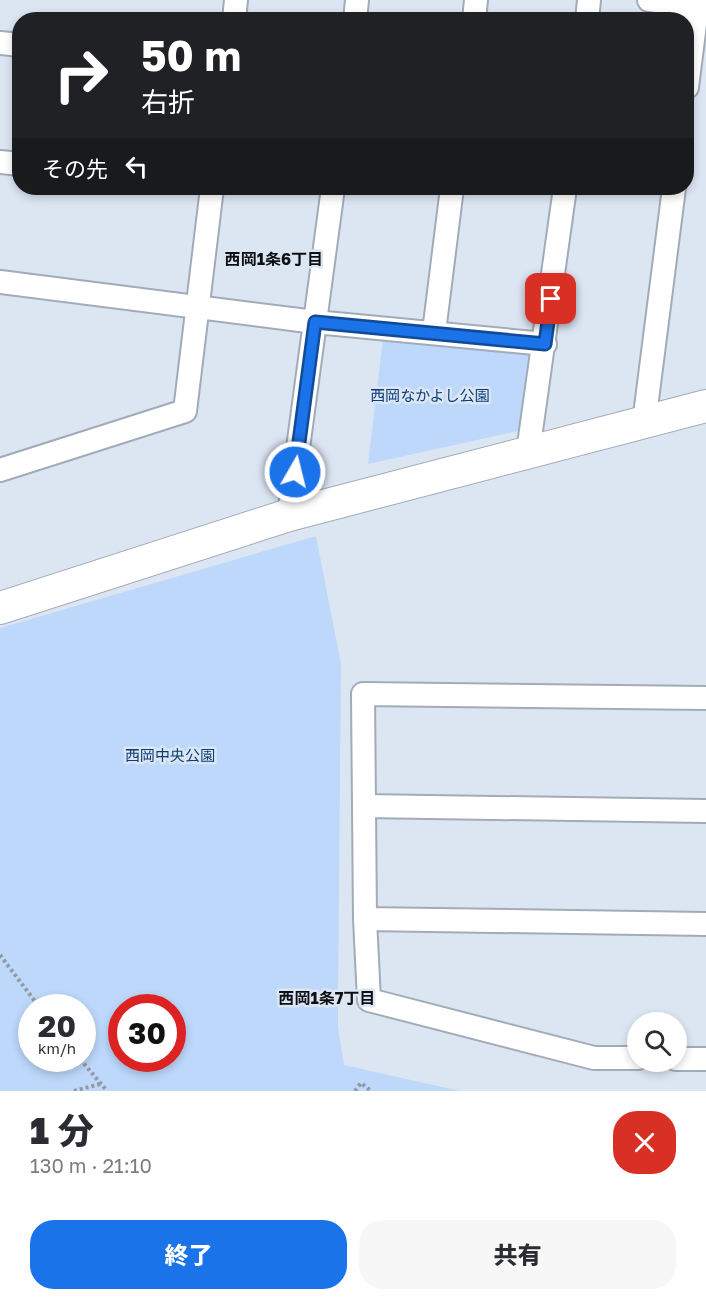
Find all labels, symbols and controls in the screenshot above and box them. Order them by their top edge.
text: 50 m [141,30,241,80]
icon: right [42,36,120,114]
text: 右折 [141,86,195,118]
icon: left [120,150,153,183]
text: その先 [42,155,108,182]
district label: 西岡1条6丁目 [225,249,323,269]
pin [525,273,576,324]
icon: arrive [534,282,567,315]
park label: 西岡なかよし公園 [370,386,490,404]
position arrow [263,440,327,504]
park label: 西岡中央公園 [125,746,215,764]
district label: 西岡1条7丁目 [279,988,375,1008]
speed limit sign: 30 [108,994,186,1072]
text: 20 [38,1008,76,1044]
map controls [627,1012,687,1072]
button: search [627,1012,687,1072]
text: km/h [38,1039,76,1057]
text: 1 分 [30,1109,94,1152]
button: close [613,1111,676,1174]
text: 130 m · 21:10 [30,1153,152,1177]
button: 終了 [30,1220,347,1289]
button: 共有 [359,1220,676,1289]

